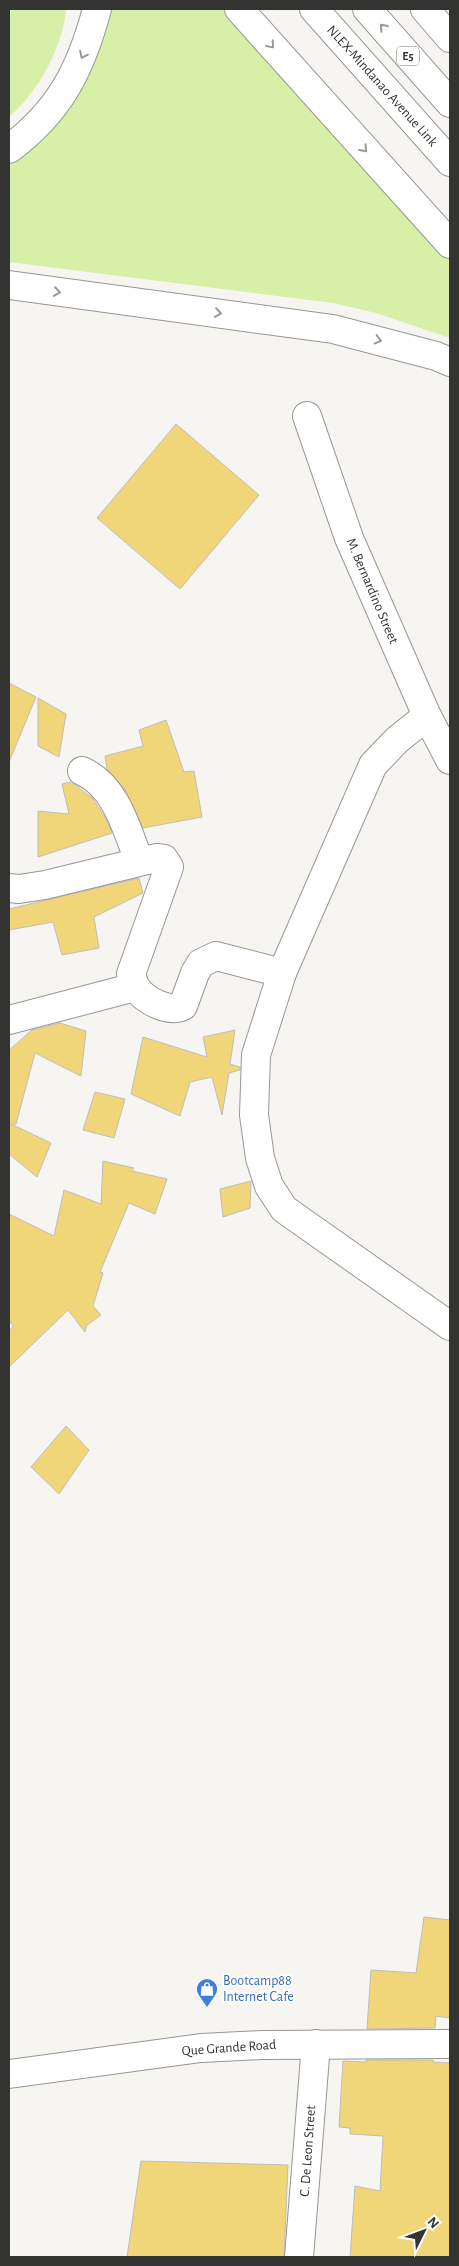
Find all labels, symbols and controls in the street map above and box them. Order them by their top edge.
street label: NLEX-Mindanao Avenue Link [324,23,440,150]
one-way arrow [380,23,389,32]
one-way arrow [266,40,275,49]
road number: E5 [397,46,419,66]
one-way arrow [78,50,89,59]
one-way arrow [358,144,367,153]
one-way arrow [53,286,61,297]
one-way arrow [214,307,222,318]
one-way arrow [374,335,382,345]
street label: M. Bernardino Street [343,536,401,646]
place label: Bootcamp88 Internet Cafe [223,1974,294,2004]
shop icon: Bootcamp88 Internet Cafe [195,1977,219,2008]
street label: Que Grande Road [181,2038,277,2058]
street label: C. De Leon Street [298,2104,318,2197]
north arrow [399,2206,449,2256]
text: N [424,2215,441,2231]

